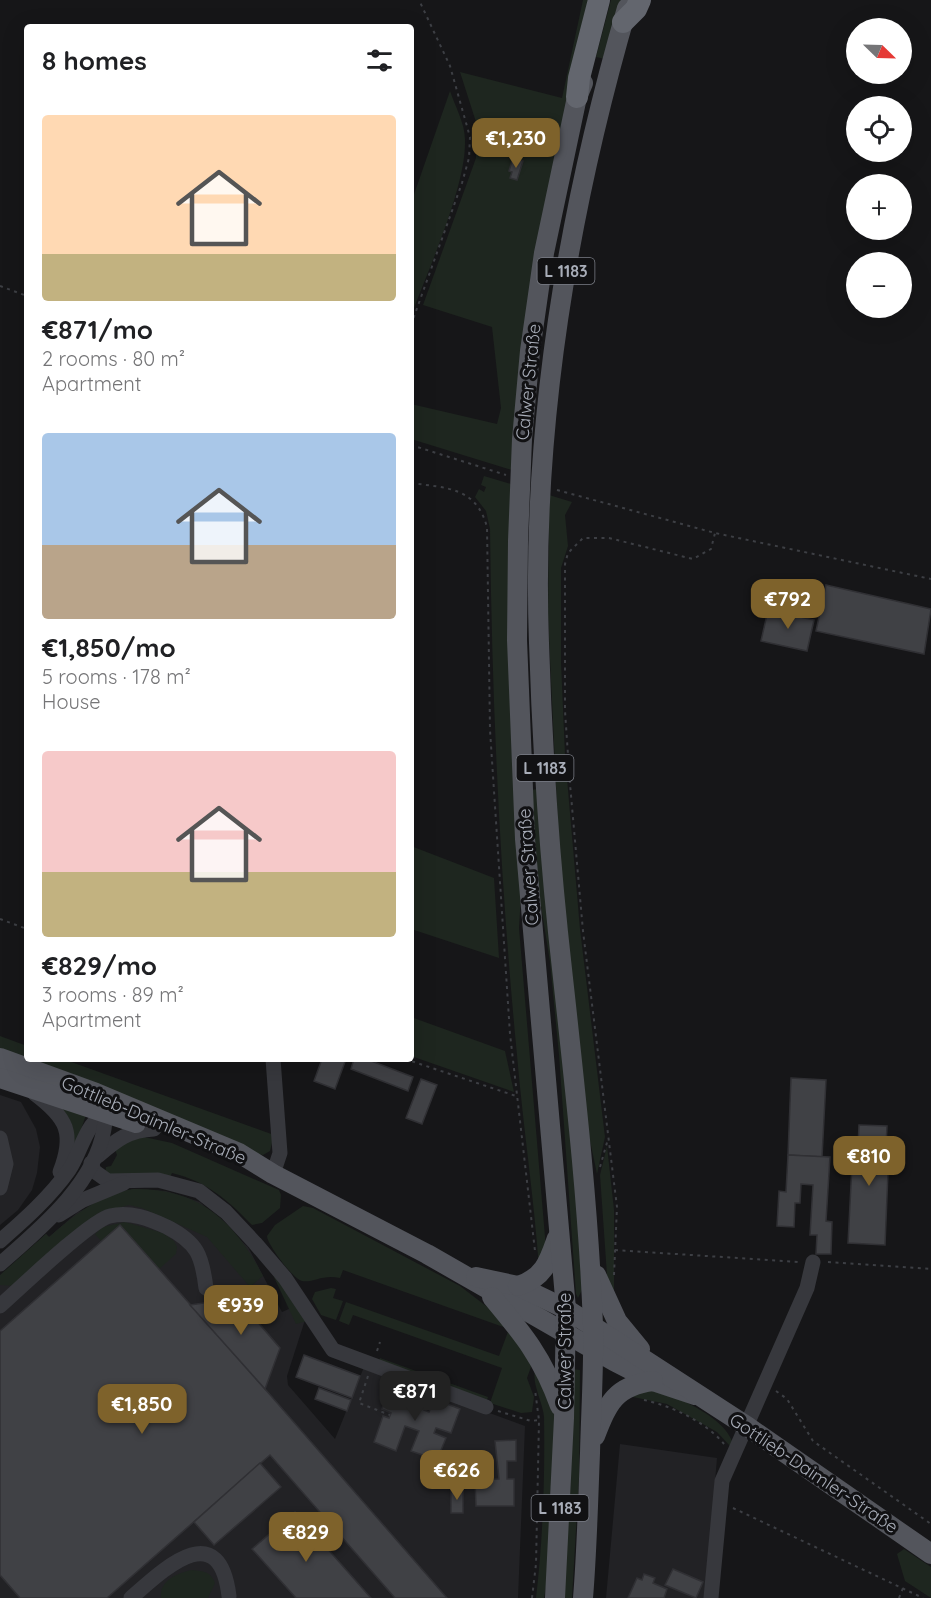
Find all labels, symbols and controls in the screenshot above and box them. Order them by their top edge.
north arrow [846,18,912,84]
map controls [846,18,912,318]
text: 8 homes [42,44,147,77]
icon: filters [363,44,396,77]
button: locate [846,96,912,162]
pin: €1,230 [467,118,565,169]
text: €1,230 [486,125,546,150]
icon: home [165,154,273,262]
button: + [846,174,912,240]
button: − [846,252,912,318]
road number: L 1183 [538,258,594,284]
text: €871/mo [42,313,153,346]
street label: Calwer Straße [510,323,546,441]
text: 2 rooms · 80 m² [42,346,185,371]
text: Apartment [42,371,142,396]
icon: home [165,472,273,580]
pin: €792 [752,579,824,630]
text: €792 [765,586,811,611]
text: €1,850/mo [42,631,176,664]
text: 5 rooms · 178 m² [42,664,191,689]
text: House [42,689,101,714]
road number: L 1183 [516,755,574,781]
icon: home [165,790,273,898]
street label: Calwer Straße [512,808,544,926]
text: €829/mo [42,949,157,982]
text: 3 rooms · 89 m² [42,982,184,1007]
text: Apartment [42,1007,142,1032]
street label: Gottlieb-Daimler-Straße [58,1071,250,1169]
pin: €810 [833,1136,905,1187]
text: €810 [847,1143,891,1168]
pin: €939 [205,1285,277,1336]
text: €939 [218,1292,264,1317]
street label: Calwer Straße [553,1293,576,1410]
pin: €871 [379,1371,451,1422]
text: €871 [393,1378,437,1403]
pin: €1,850 [93,1384,191,1435]
text: €1,850 [112,1391,172,1416]
street label: Gottlieb-Daimler-Straße [725,1408,903,1538]
pin: €626 [421,1450,493,1501]
text: €626 [434,1457,480,1482]
road number: L 1183 [532,1495,588,1521]
pin: €829 [270,1512,342,1563]
text: €829 [283,1519,329,1544]

